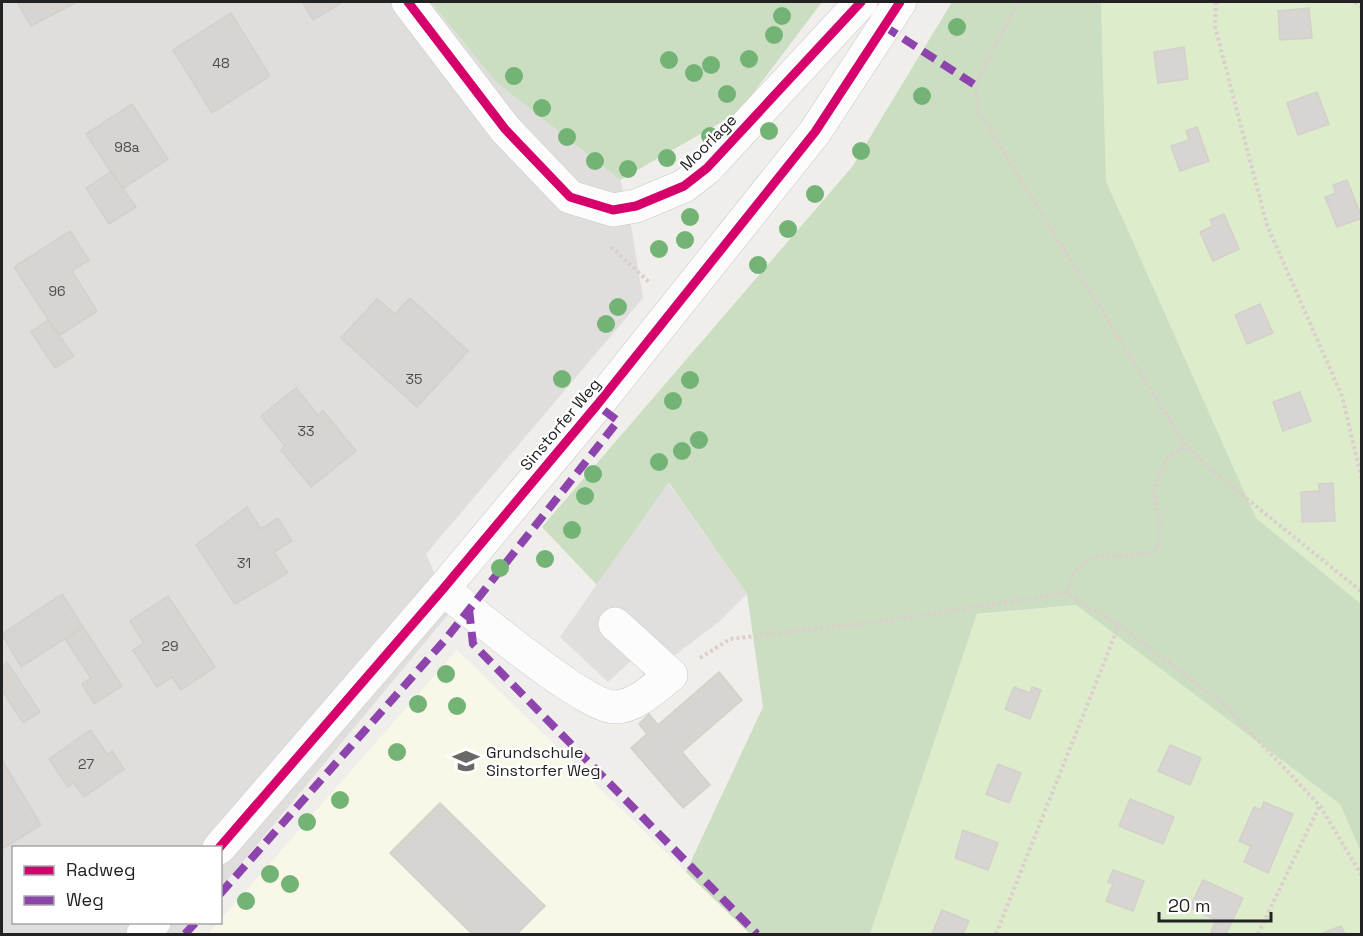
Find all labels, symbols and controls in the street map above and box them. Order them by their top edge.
house number: 48 [212,54,230,72]
street label: Moorlage [675,109,741,175]
house number: 98a [114,138,140,156]
house number: 96 [48,282,66,300]
house number: 35 [406,370,422,388]
street label: Sinstorfer Weg [516,374,605,475]
house number: 33 [298,422,314,440]
house number: 31 [237,554,251,572]
house number: 29 [162,637,178,655]
place label: Grundschule Sinstorfer Weg [486,742,601,781]
school or university icon: Grundschule Sinstorfer Weg [451,746,481,776]
house number: 27 [78,755,94,773]
legend [12,846,222,924]
text: Radweg [66,858,136,881]
scale bar [1159,885,1272,923]
text: Weg [66,888,104,911]
text: 20 m [1168,894,1211,917]

